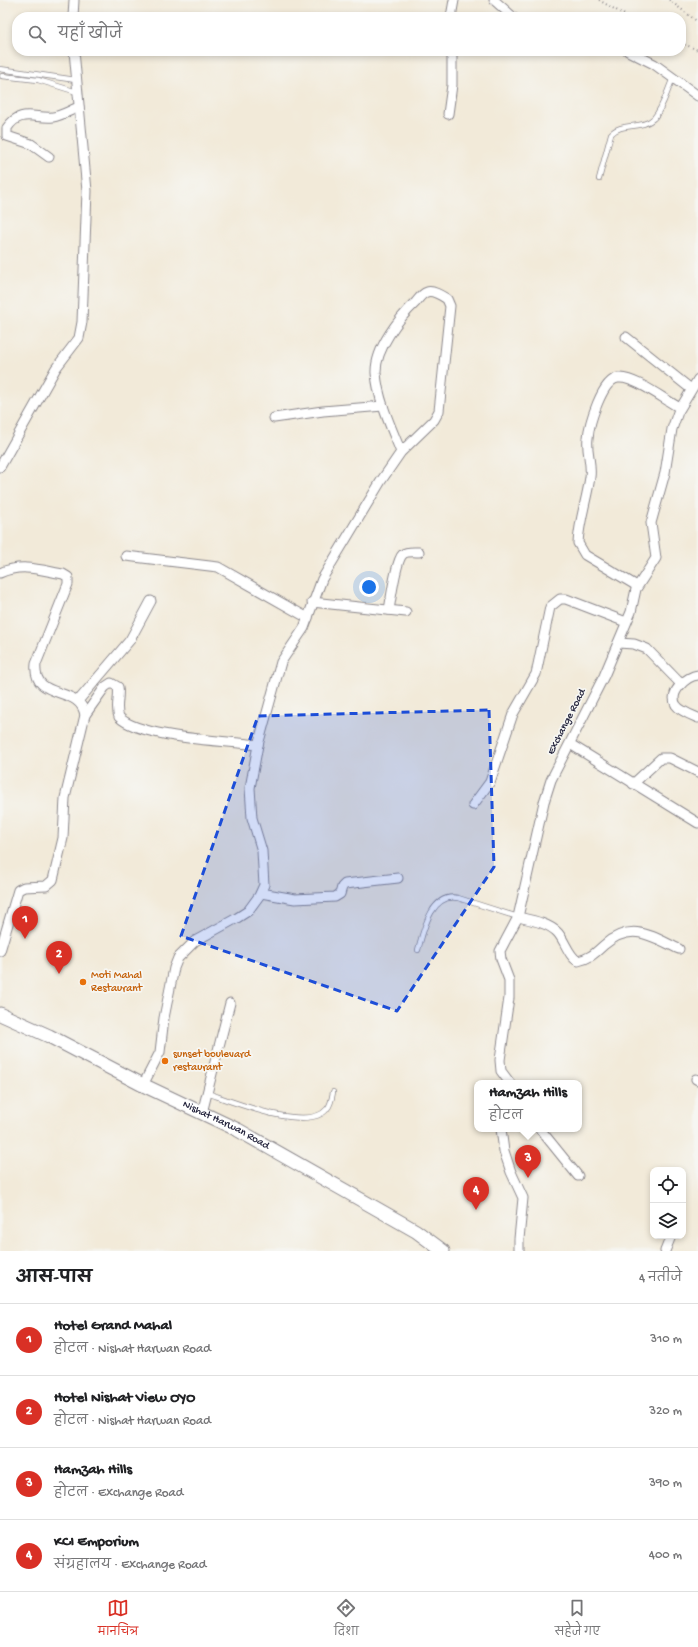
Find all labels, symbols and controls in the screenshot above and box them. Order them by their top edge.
search box [12,12,686,56]
icon: search [26,23,48,45]
text: यहाँ खोजें [58,26,122,44]
your location [359,577,379,597]
street label: Exchange Road [545,686,589,757]
pin: 1 [12,906,38,939]
pin: 2 [46,941,72,974]
place label: Moti Mahal Restaurant [91,970,143,995]
marker: Moti Mahal Restaurant [78,977,88,987]
place label: sunset boulevard restaurant [173,1049,252,1074]
marker: sunset boulevard restaurant [160,1056,170,1066]
popup [474,1080,582,1132]
text: Hamzah Hills [489,1084,567,1102]
street label: Nishat Harwan Road [181,1099,273,1153]
text: होटल [489,1109,523,1124]
pin: 3 [515,1145,541,1178]
map controls [650,1167,686,1239]
button: locate [650,1167,686,1203]
pin: 4 [463,1177,489,1210]
button: layers [650,1203,686,1239]
text: आस-पास [16,1269,92,1289]
text: 4 नतीजे [639,1271,682,1286]
text: Hotel Grand Mahal [54,1317,172,1335]
text: 1 [26,1332,32,1347]
text: 310 m [650,1332,682,1347]
text: होटल · Nishat Harwan Road [54,1342,211,1357]
text: Hotel Nishat View OYO [54,1389,195,1407]
text: 2 [26,1404,32,1419]
text: 320 m [649,1404,682,1419]
text: होटल · Nishat Harwan Road [54,1414,211,1429]
text: Hamzah Hills [54,1461,132,1479]
text: 3 [26,1476,32,1491]
text: 390 m [649,1476,682,1491]
text: होटल · Exchange Road [54,1486,183,1501]
text: KCI Emporium [54,1533,139,1551]
text: 4 [26,1548,32,1563]
text: 400 m [649,1548,682,1563]
text: संग्रहालय · Exchange Road [54,1558,206,1573]
tab: मानचित्र [98,1597,138,1643]
tab: दिशा [334,1597,359,1643]
tab: सहेजे गए [555,1597,600,1643]

